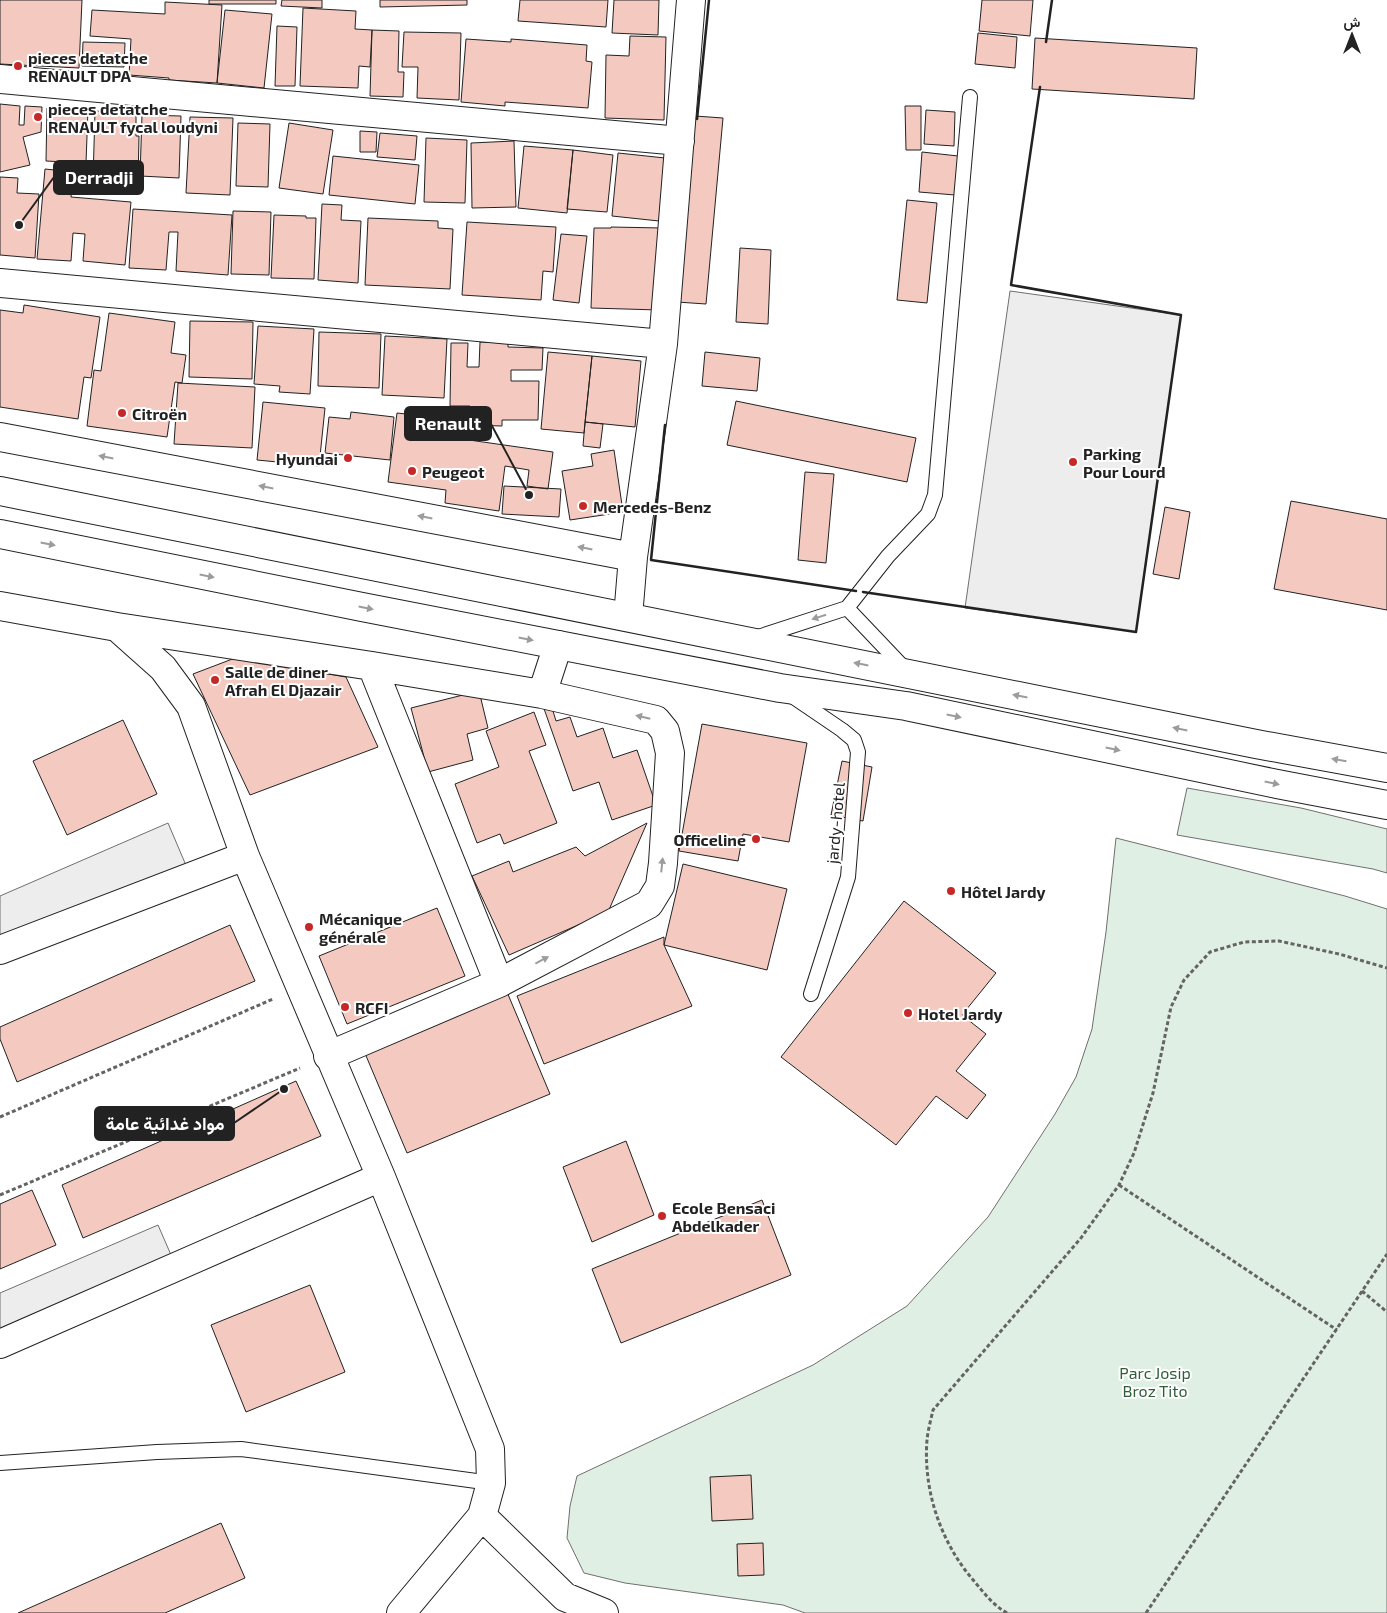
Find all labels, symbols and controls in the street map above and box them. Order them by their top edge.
north arrow [1327,10,1377,60]
text: ش [1344,13,1361,31]
place label: pieces detatche RENAULT DPA [28,48,148,85]
marker: pieces detatche RENAULT DPA [12,60,24,72]
place label: pieces detatche RENAULT fycal loudyni [48,99,218,137]
marker: pieces detatche RENAULT fycal loudyni [32,111,44,123]
callout: Derradji [54,161,143,194]
text: Derradji [65,166,133,188]
place label: Citroën [132,404,187,423]
marker: Citroën [116,407,128,419]
callout: Renault [405,407,491,440]
text: Renault [415,412,482,434]
place label: Parking Pour Lourd [1083,444,1166,481]
place label: Hyundai [276,449,338,469]
one-way arrow [98,452,114,460]
marker: Hyundai [342,452,354,464]
marker: Parking Pour Lourd [1067,456,1079,468]
place label: Peugeot [422,462,485,481]
marker: Peugeot [406,465,418,477]
one-way arrow [258,483,273,491]
place label: Mercedes-Benz [593,497,711,516]
marker: Mercedes-Benz [577,500,589,512]
one-way arrow [417,513,433,521]
one-way arrow [40,540,55,548]
one-way arrow [577,543,593,551]
one-way arrow [200,572,215,580]
one-way arrow [359,604,374,612]
one-way arrow [812,614,827,621]
one-way arrow [518,635,534,643]
one-way arrow [853,660,869,668]
place label: Salle de diner Afrah El Djazair [225,662,342,699]
marker: Salle de diner Afrah El Djazair [209,674,221,686]
one-way arrow [1012,692,1028,700]
one-way arrow [946,712,961,720]
one-way arrow [635,713,650,721]
one-way arrow [1171,724,1187,732]
one-way arrow [1105,746,1121,754]
one-way arrow [1331,755,1347,763]
one-way arrow [1264,779,1280,787]
street label: jardy-hotel [822,781,849,865]
place label: Officeline [673,830,746,849]
marker: Officeline [750,833,762,845]
one-way arrow [658,857,666,873]
place label: Hôtel Jardy [961,882,1046,902]
marker: Hôtel Jardy [945,885,957,897]
place label: Mécanique générale [319,909,402,946]
marker: Mécanique générale [303,921,315,933]
one-way arrow [535,956,549,964]
place label: RCFI [355,998,388,1017]
marker: RCFI [339,1001,351,1013]
place label: Hotel Jardy [918,1004,1003,1024]
marker: Hotel Jardy [902,1007,914,1019]
callout: مواد غدائية عامة [95,1107,234,1140]
text: مواد غدائية عامة [106,1112,225,1135]
place label: Ecole Bensaci Abdelkader [672,1198,775,1235]
marker: Ecole Bensaci Abdelkader [656,1210,668,1222]
park label: Parc Josip Broz Tito [1119,1363,1191,1400]

